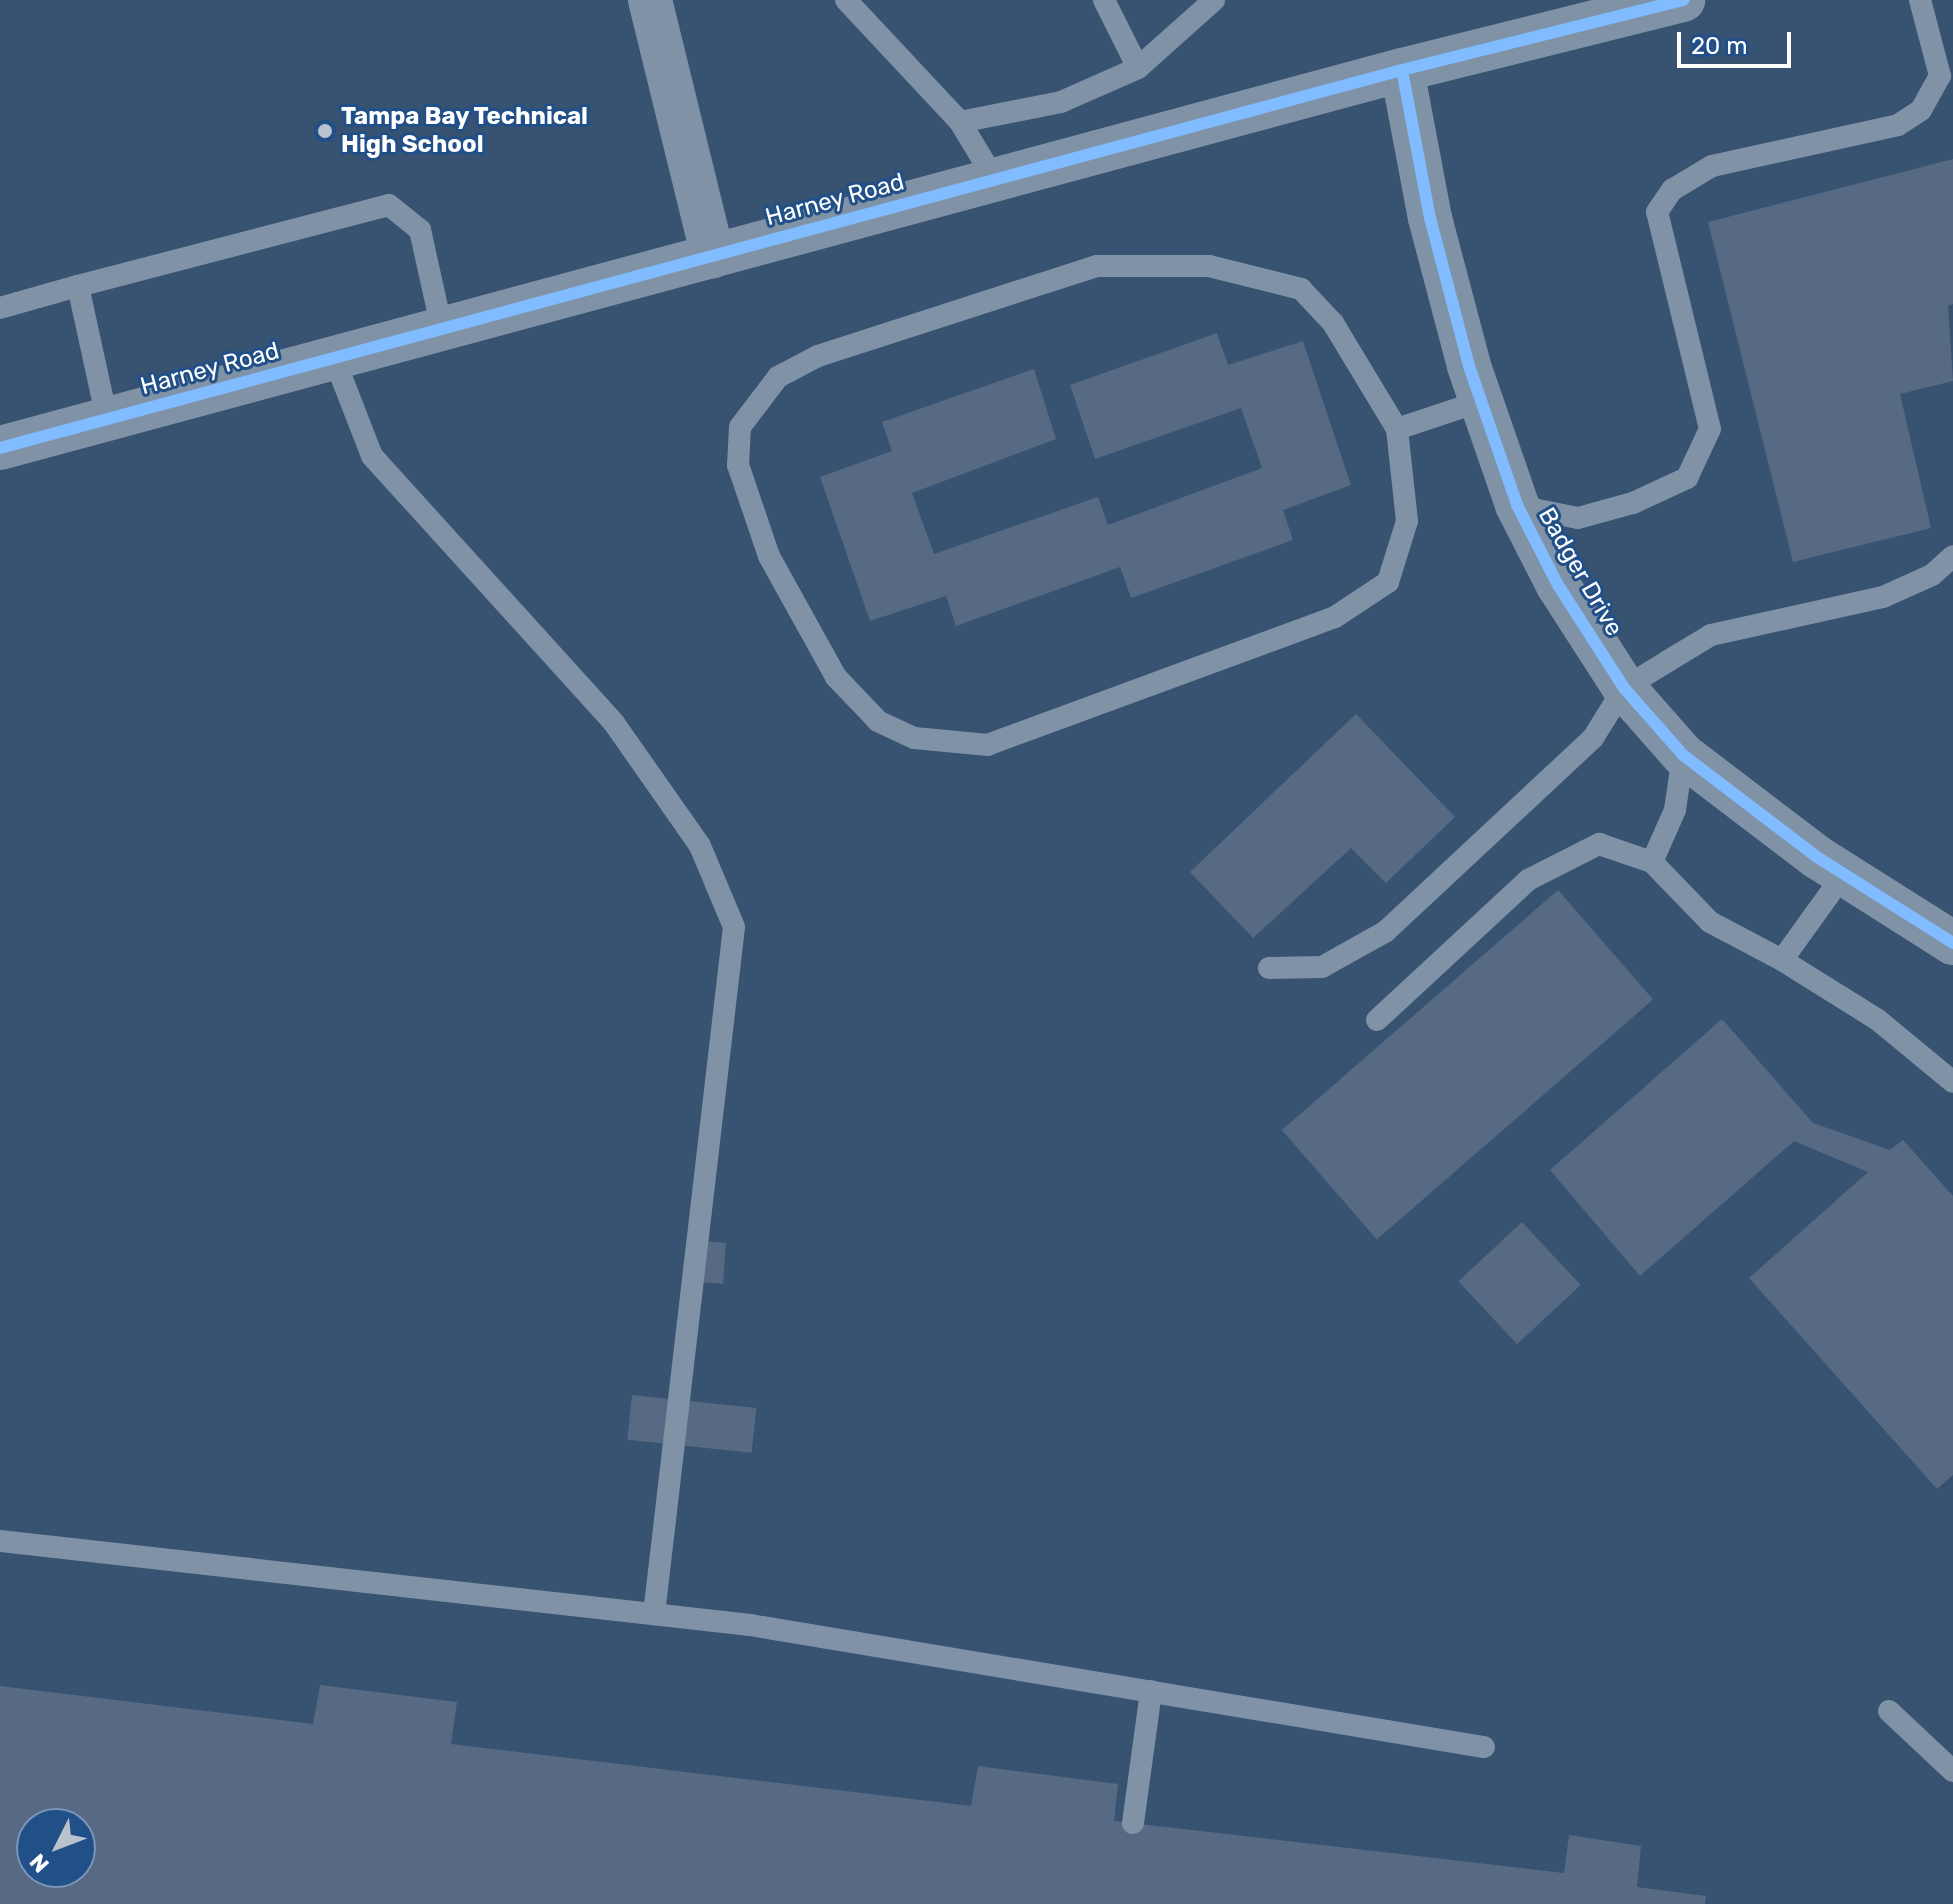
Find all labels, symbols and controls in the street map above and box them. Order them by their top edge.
scale bar [1681,16,1795,66]
text: 20 m [1691,32,1748,60]
place label: Tampa Bay Technical High School [341,103,589,159]
marker: Tampa Bay Technical High School [316,122,334,140]
street label: Harney Road [762,168,908,232]
street label: Harney Road [137,337,283,401]
street label: Badger Drive [1532,502,1628,642]
north arrow [16,1808,96,1888]
text: N [24,1848,55,1878]

